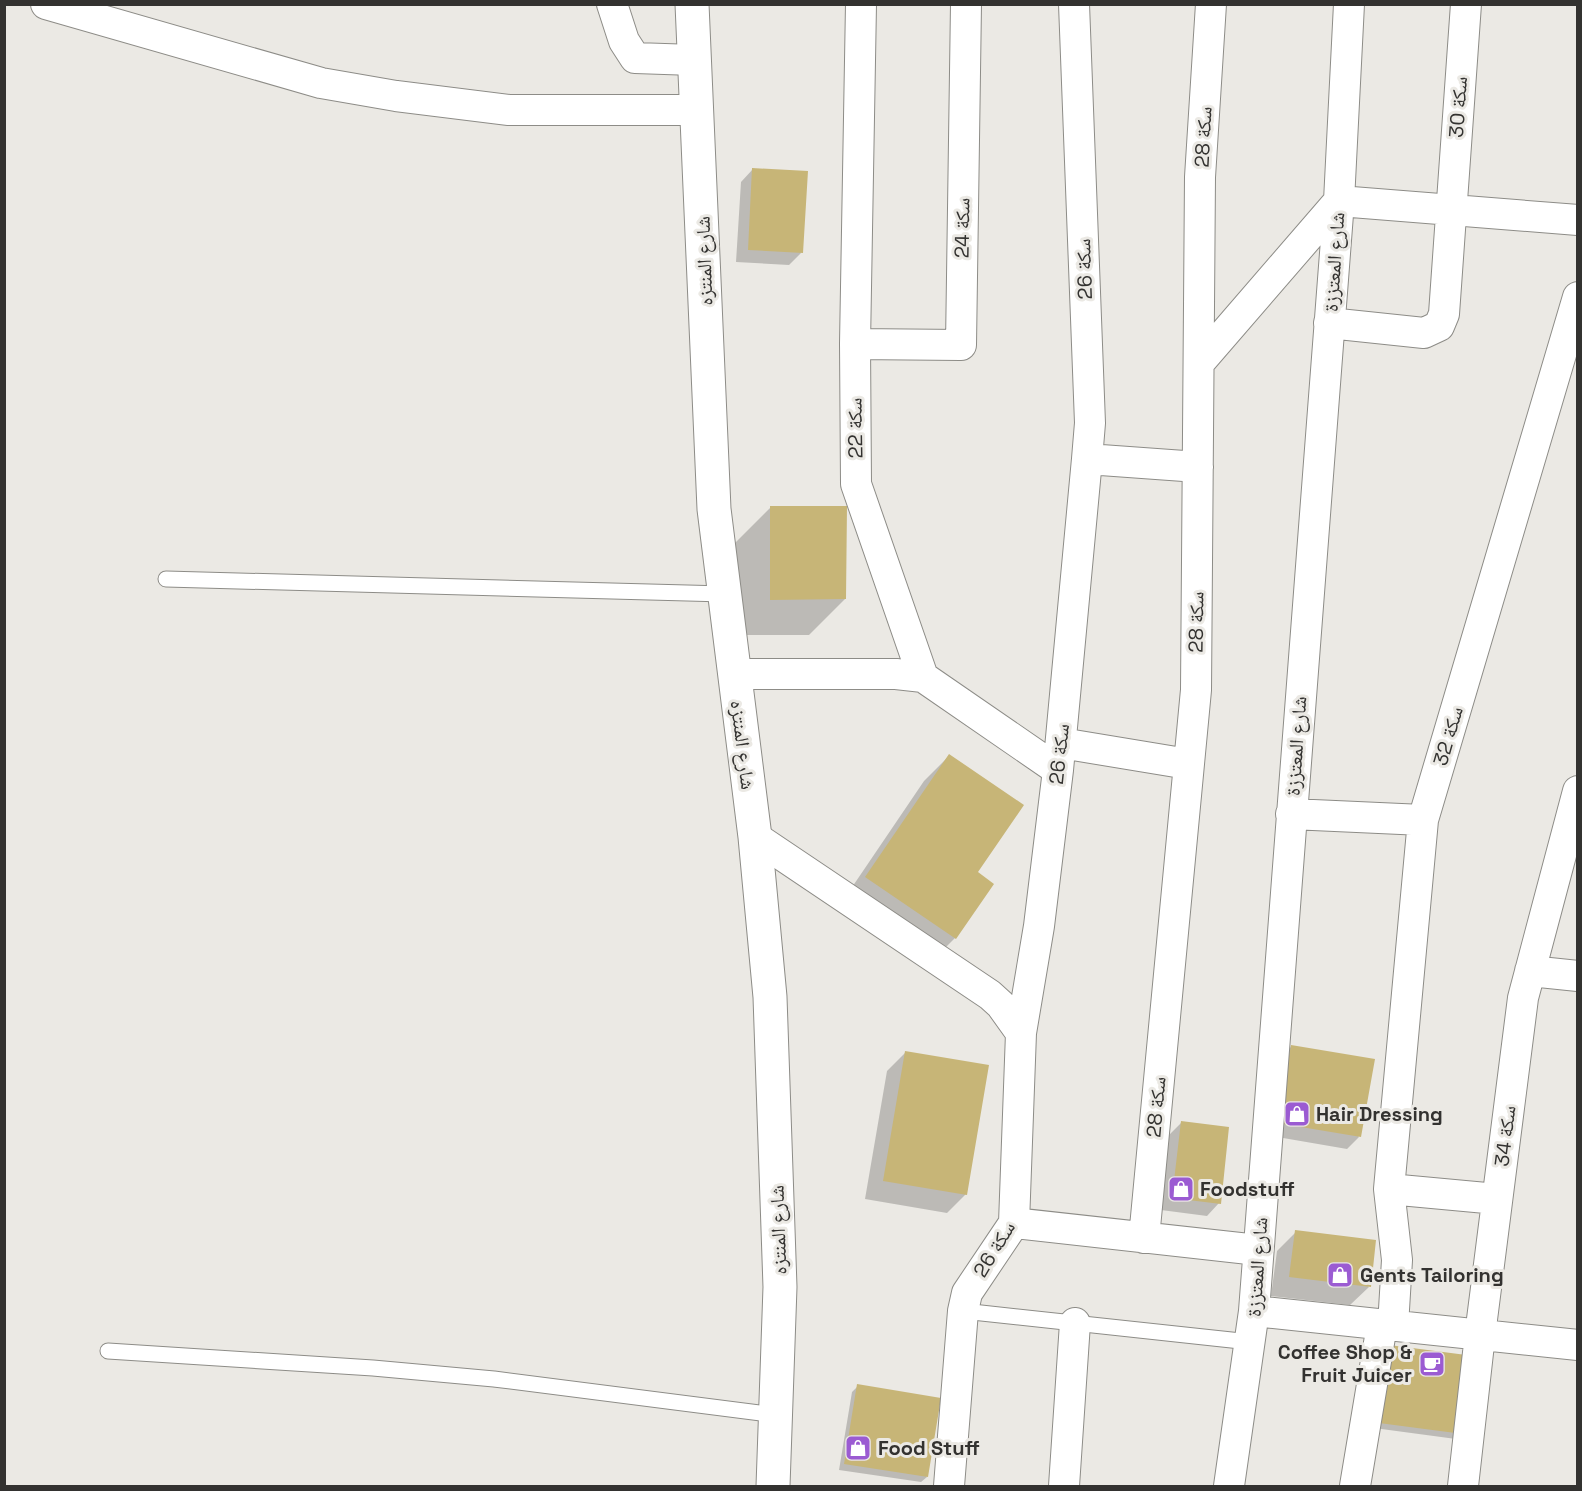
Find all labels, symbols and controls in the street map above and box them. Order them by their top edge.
street label: سكة 30 [1443,75,1473,139]
street label: سكة 28 [1188,106,1218,168]
street label: سكة 24 [948,198,976,258]
street label: شارع المعتززة [1318,211,1350,313]
street label: شارع المنتزه [689,216,719,306]
street label: سكة 26 [1070,238,1098,300]
street label: سكة 22 [841,397,869,459]
street label: سكة 28 [1182,591,1210,653]
street label: شارع المعتززة [1280,695,1312,797]
street label: شارع المنتزه [725,699,761,791]
street label: سكة 32 [1427,703,1469,769]
street label: سكة 26 [1043,722,1075,786]
street label: سكة 28 [1140,1075,1172,1139]
shop icon: Hair Dressing [1282,1099,1312,1129]
place label: Hair Dressing [1316,1101,1443,1127]
street label: سكة 34 [1488,1104,1522,1168]
shop icon: Foodstuff [1166,1174,1196,1204]
place label: Foodstuff [1200,1176,1295,1202]
street label: شارع المنتزه [763,1185,793,1275]
street label: سكة 26 [967,1216,1021,1282]
street label: شارع المعتززة [1241,1216,1273,1318]
shop icon: Gents Tailoring [1325,1260,1355,1290]
place label: Gents Tailoring [1360,1262,1504,1288]
place label: Coffee Shop & Fruit Juicer [1278,1339,1412,1388]
cafe icon: Coffee Shop & Fruit Juicer [1417,1349,1447,1379]
shop icon: Food Stuff [843,1433,873,1463]
place label: Food Stuff [878,1435,980,1461]

